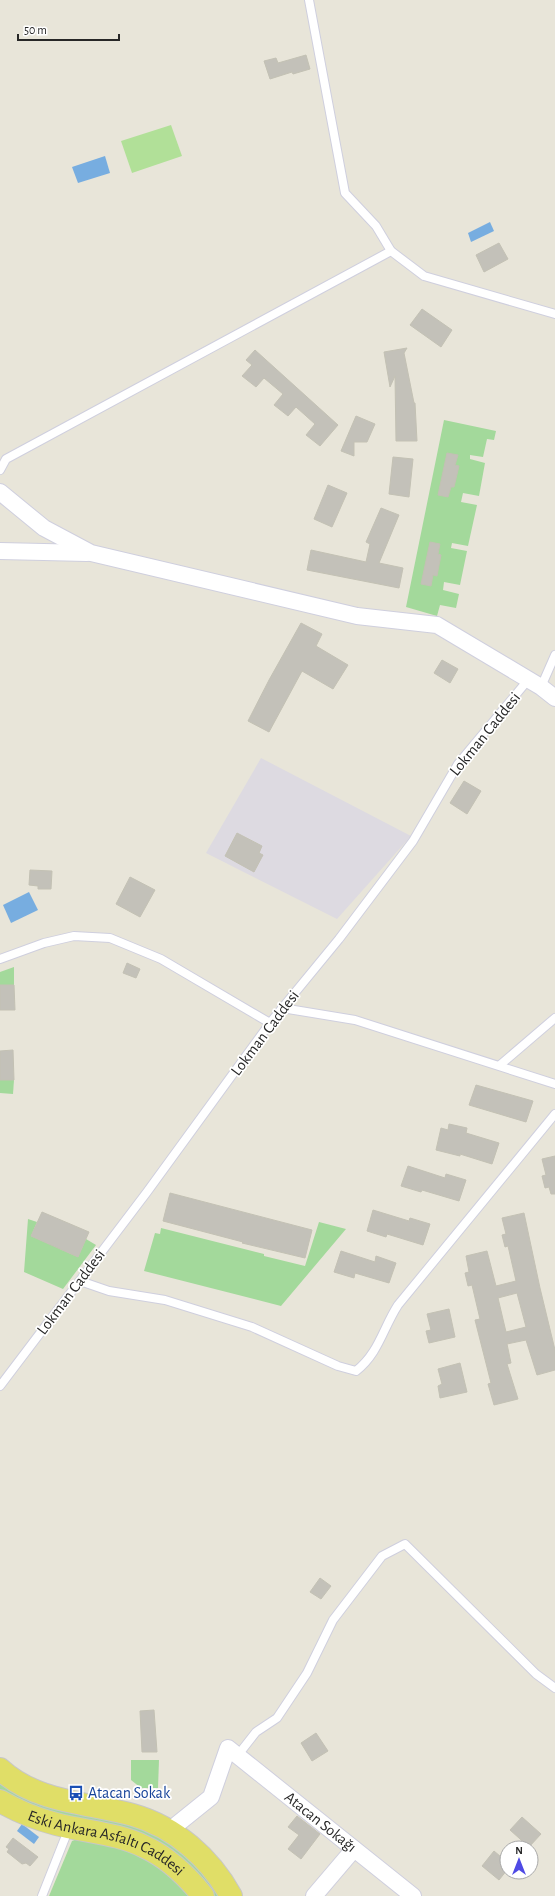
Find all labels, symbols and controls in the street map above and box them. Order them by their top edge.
scale bar [18,16,119,42]
text: 50 m [24,24,47,36]
street label: Lokman Caddesi [447,689,523,779]
street label: Lokman Caddesi [228,987,302,1079]
street label: Lokman Caddesi [34,1246,108,1338]
bus stop icon: Atacan Sokak [67,1784,85,1802]
place label: Atacan Sokak [88,1785,171,1801]
street label: Atacan Sokağı [282,1789,359,1855]
street label: Eski Ankara Asfaltı Caddesi [26,1807,188,1879]
north arrow [499,1840,539,1880]
text: N [515,1845,523,1856]

